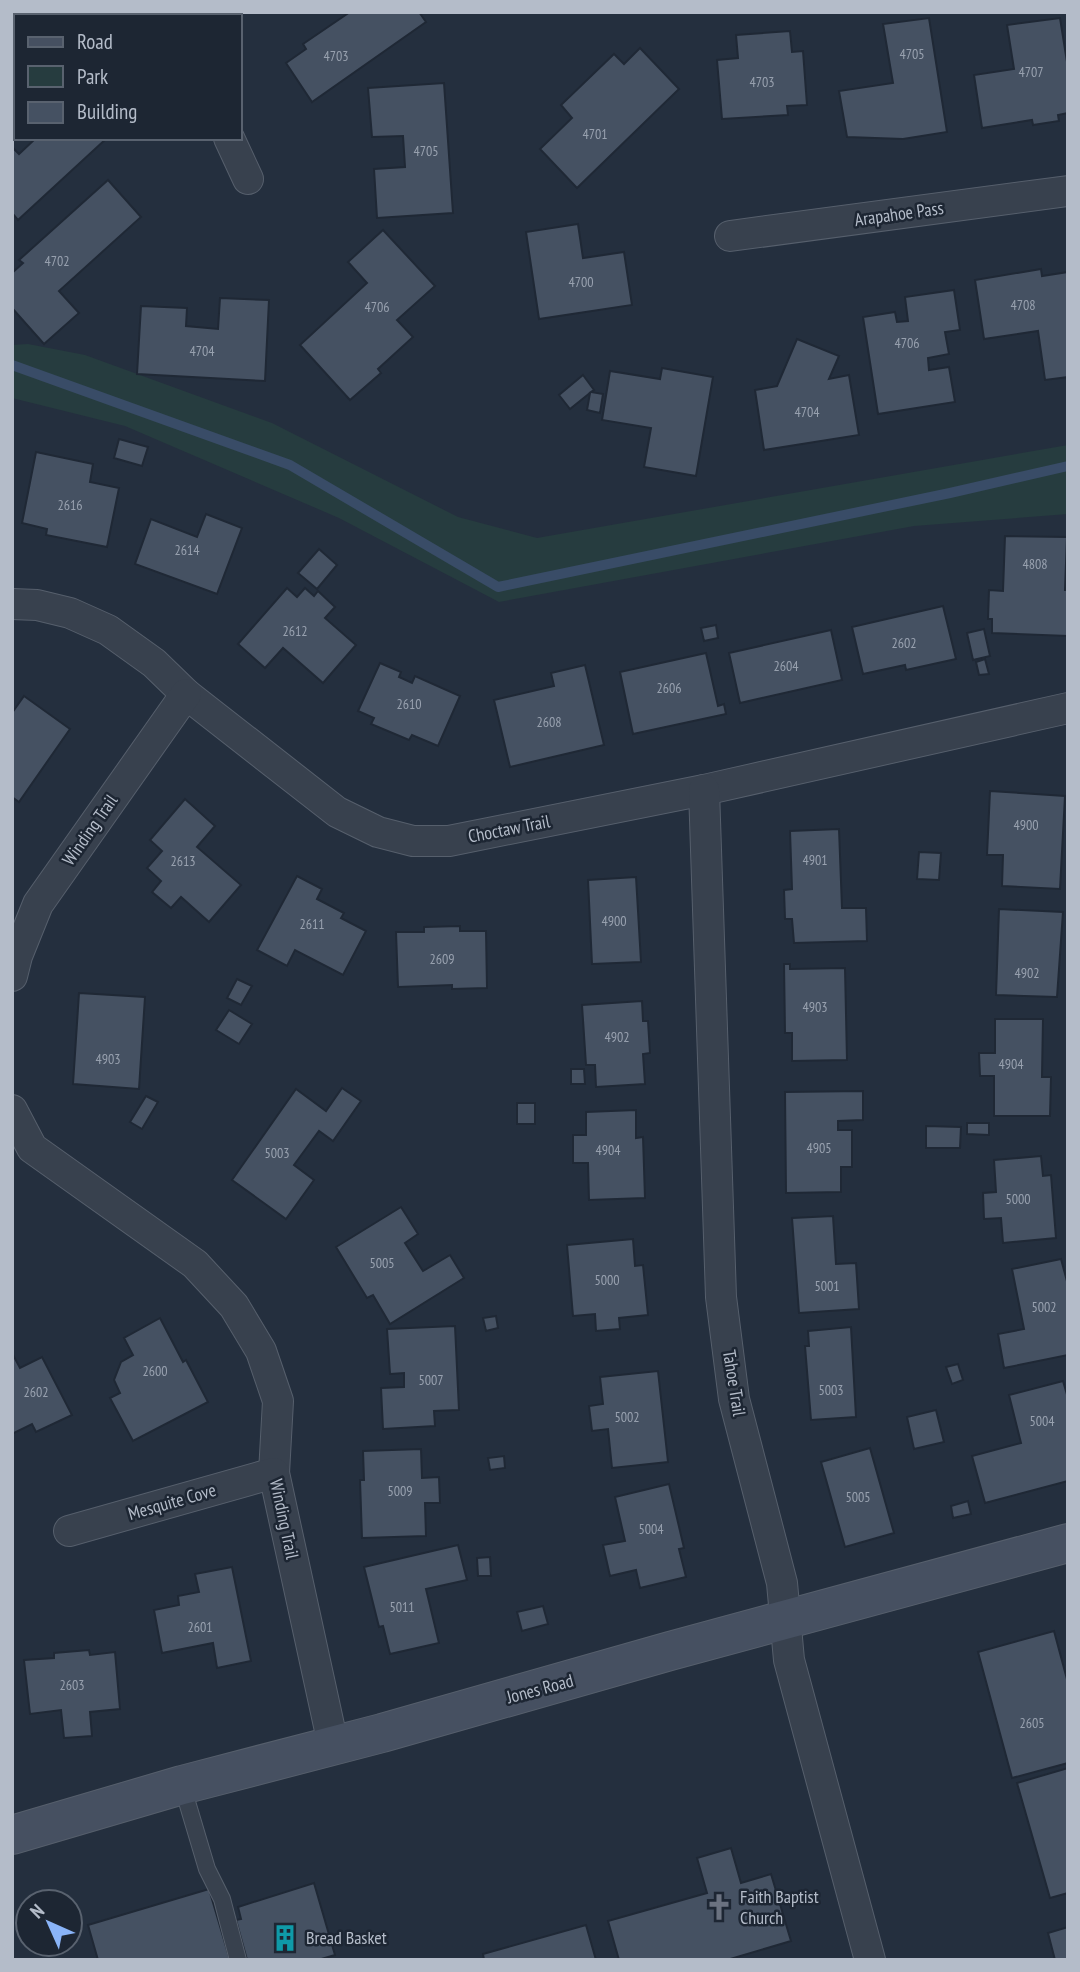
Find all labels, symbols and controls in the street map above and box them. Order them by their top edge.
legend [14,14,242,140]
text: Road [77,28,113,55]
house number: 4705 [899,45,925,63]
house number: 4703 [323,47,349,65]
text: Park [77,63,108,90]
house number: 4707 [1018,63,1044,81]
house number: 4703 [749,73,775,91]
text: Building [77,98,137,125]
house number: 4701 [582,125,608,143]
house number: 4705 [413,142,439,160]
street label: Arapahoe Pass [853,196,945,231]
house number: 4702 [44,252,70,270]
house number: 4700 [568,273,594,291]
house number: 4708 [1010,296,1036,314]
house number: 4706 [364,298,390,316]
house number: 4706 [894,334,920,352]
house number: 4704 [189,342,215,360]
house number: 4704 [794,403,820,421]
house number: 2616 [57,496,83,514]
house number: 2614 [174,541,200,559]
house number: 4808 [1022,555,1048,573]
house number: 2612 [282,622,308,640]
house number: 2602 [891,634,917,652]
house number: 2604 [773,657,799,675]
house number: 2606 [656,679,682,697]
house number: 2610 [396,695,422,713]
house number: 2608 [536,713,562,731]
street label: Winding Trail [57,789,123,870]
street label: Choctaw Trail [466,809,553,848]
house number: 4900 [1013,816,1039,834]
house number: 4901 [802,851,828,869]
house number: 2613 [170,852,196,870]
house number: 4900 [601,912,627,930]
house number: 2611 [299,915,325,933]
house number: 2609 [429,950,455,968]
house number: 4902 [1014,964,1040,982]
house number: 4903 [802,998,828,1016]
house number: 4902 [604,1028,630,1046]
house number: 4903 [95,1050,121,1068]
house number: 4904 [998,1055,1024,1073]
house number: 4905 [806,1139,832,1157]
house number: 4904 [595,1141,621,1159]
house number: 5003 [264,1144,290,1162]
house number: 5000 [1005,1190,1031,1208]
house number: 5005 [369,1254,395,1272]
house number: 5000 [594,1271,620,1289]
house number: 5001 [814,1277,840,1295]
house number: 5002 [1031,1298,1057,1316]
street label: Tahoe Trail [718,1348,751,1419]
house number: 2600 [142,1362,168,1380]
house number: 5007 [418,1371,444,1389]
house number: 5003 [818,1381,844,1399]
house number: 2602 [23,1383,49,1401]
house number: 5002 [614,1408,640,1426]
house number: 5004 [1029,1412,1055,1430]
street label: Winding Trail [265,1477,304,1562]
street label: Mesquite Cove [125,1478,218,1525]
house number: 5009 [387,1482,413,1500]
house number: 5005 [845,1488,871,1506]
house number: 5004 [638,1520,664,1538]
house number: 5011 [389,1598,415,1616]
house number: 2601 [187,1618,213,1636]
street label: Jones Road [503,1669,576,1709]
house number: 2603 [59,1676,85,1694]
house number: 2605 [1019,1714,1045,1732]
place label: Faith Baptist Church [740,1885,819,1929]
north arrow [14,1888,84,1958]
church icon: Faith Baptist Church [704,1892,734,1922]
text: N [25,1899,49,1923]
building icon: Bread Basket [270,1923,300,1953]
place label: Bread Basket [306,1926,387,1949]

